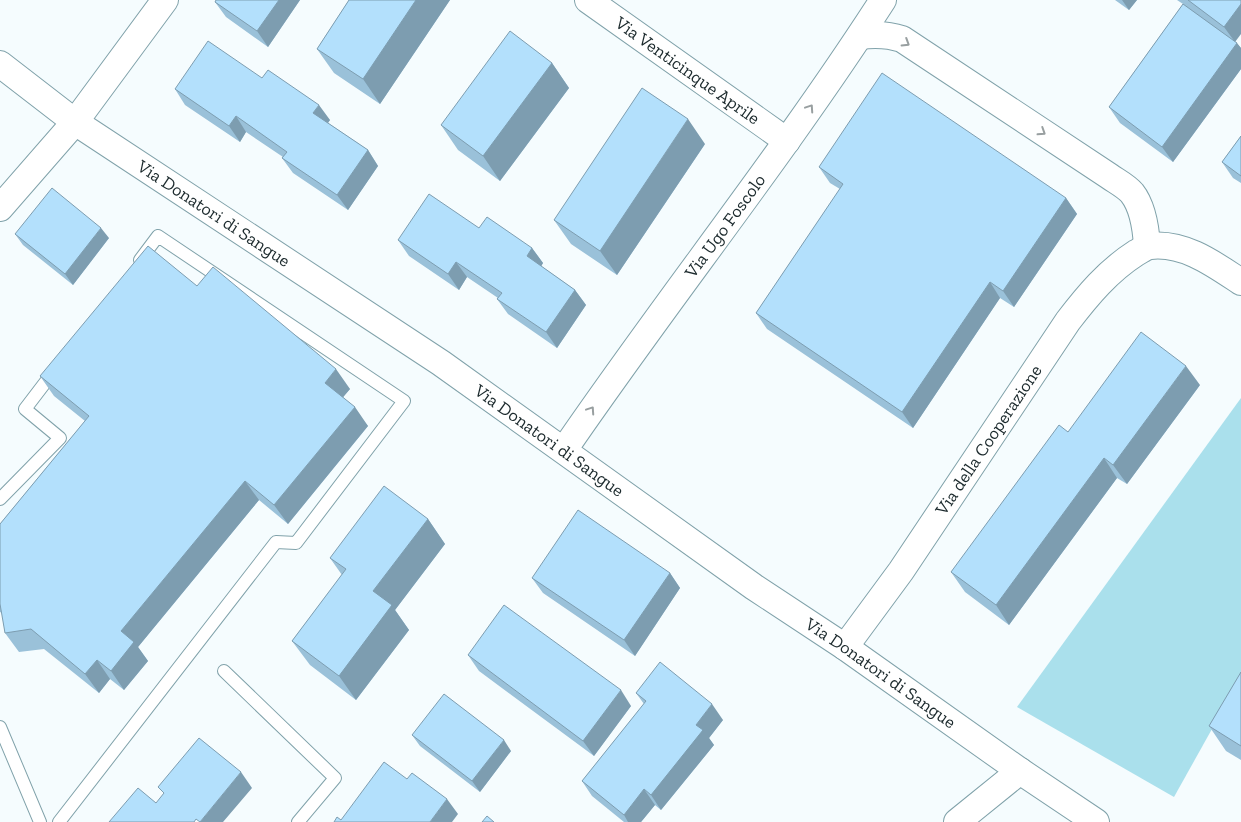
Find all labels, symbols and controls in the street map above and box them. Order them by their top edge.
street label: Via Venticinque Aprile [610,11,764,129]
one-way arrow [901,36,910,46]
one-way arrow [804,105,813,114]
one-way arrow [1037,126,1046,135]
street label: Via Donatori di Sangue [132,154,295,272]
street label: Via Ugo Foscolo [679,170,770,283]
street label: Via della Cooperazione [930,361,1047,520]
street label: Via Donatori di Sangue [469,379,628,501]
one-way arrow [585,406,594,416]
street label: Via Donatori di Sangue [800,612,960,733]

